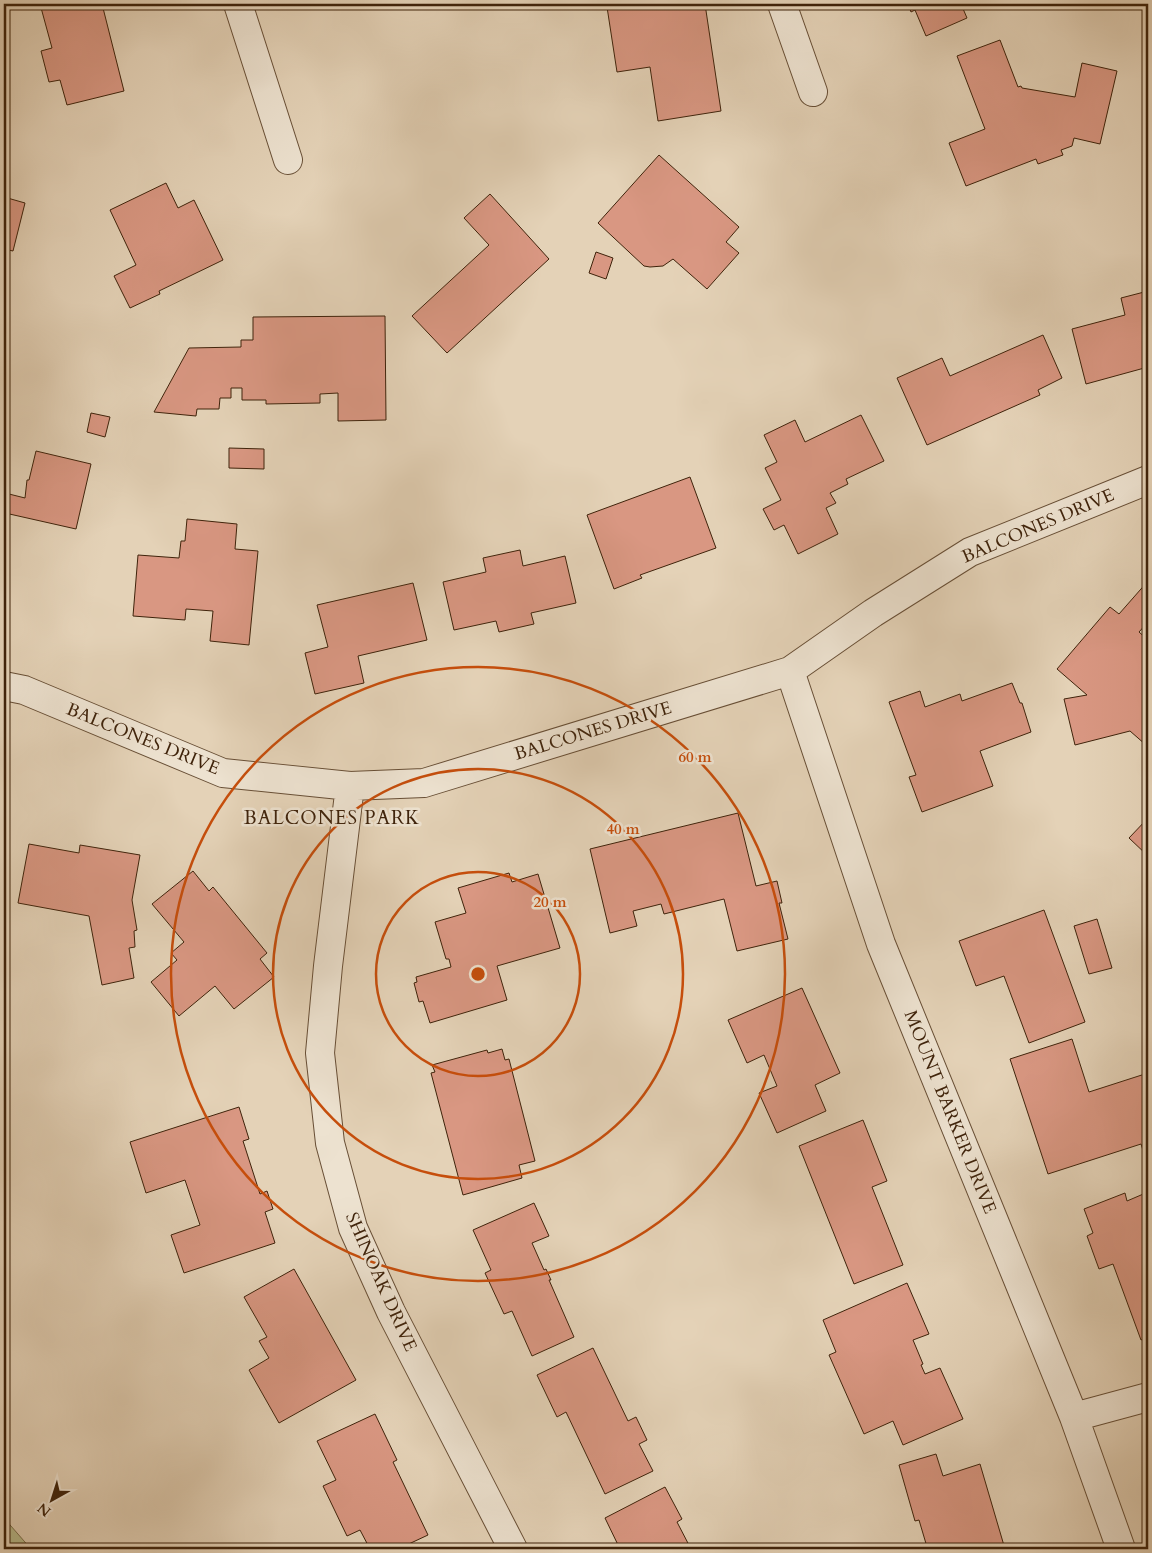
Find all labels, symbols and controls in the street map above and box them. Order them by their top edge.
street label: BALCONES DRIVE [958,483,1118,569]
street label: BALCONES DRIVE [511,695,675,767]
street label: BALCONES DRIVE [63,697,223,781]
text: 60 m [678,747,712,767]
district label: BALCONES PARK [244,805,420,831]
text: 40 m [606,819,640,839]
text: 20 m [533,892,567,912]
centre of rings [469,965,487,983]
street label: MOUNT BARKER DRIVE [898,1006,1002,1218]
street label: SHINOAK DRIVE [339,1209,423,1355]
north arrow [28,1476,78,1526]
text: N [33,1499,55,1521]

